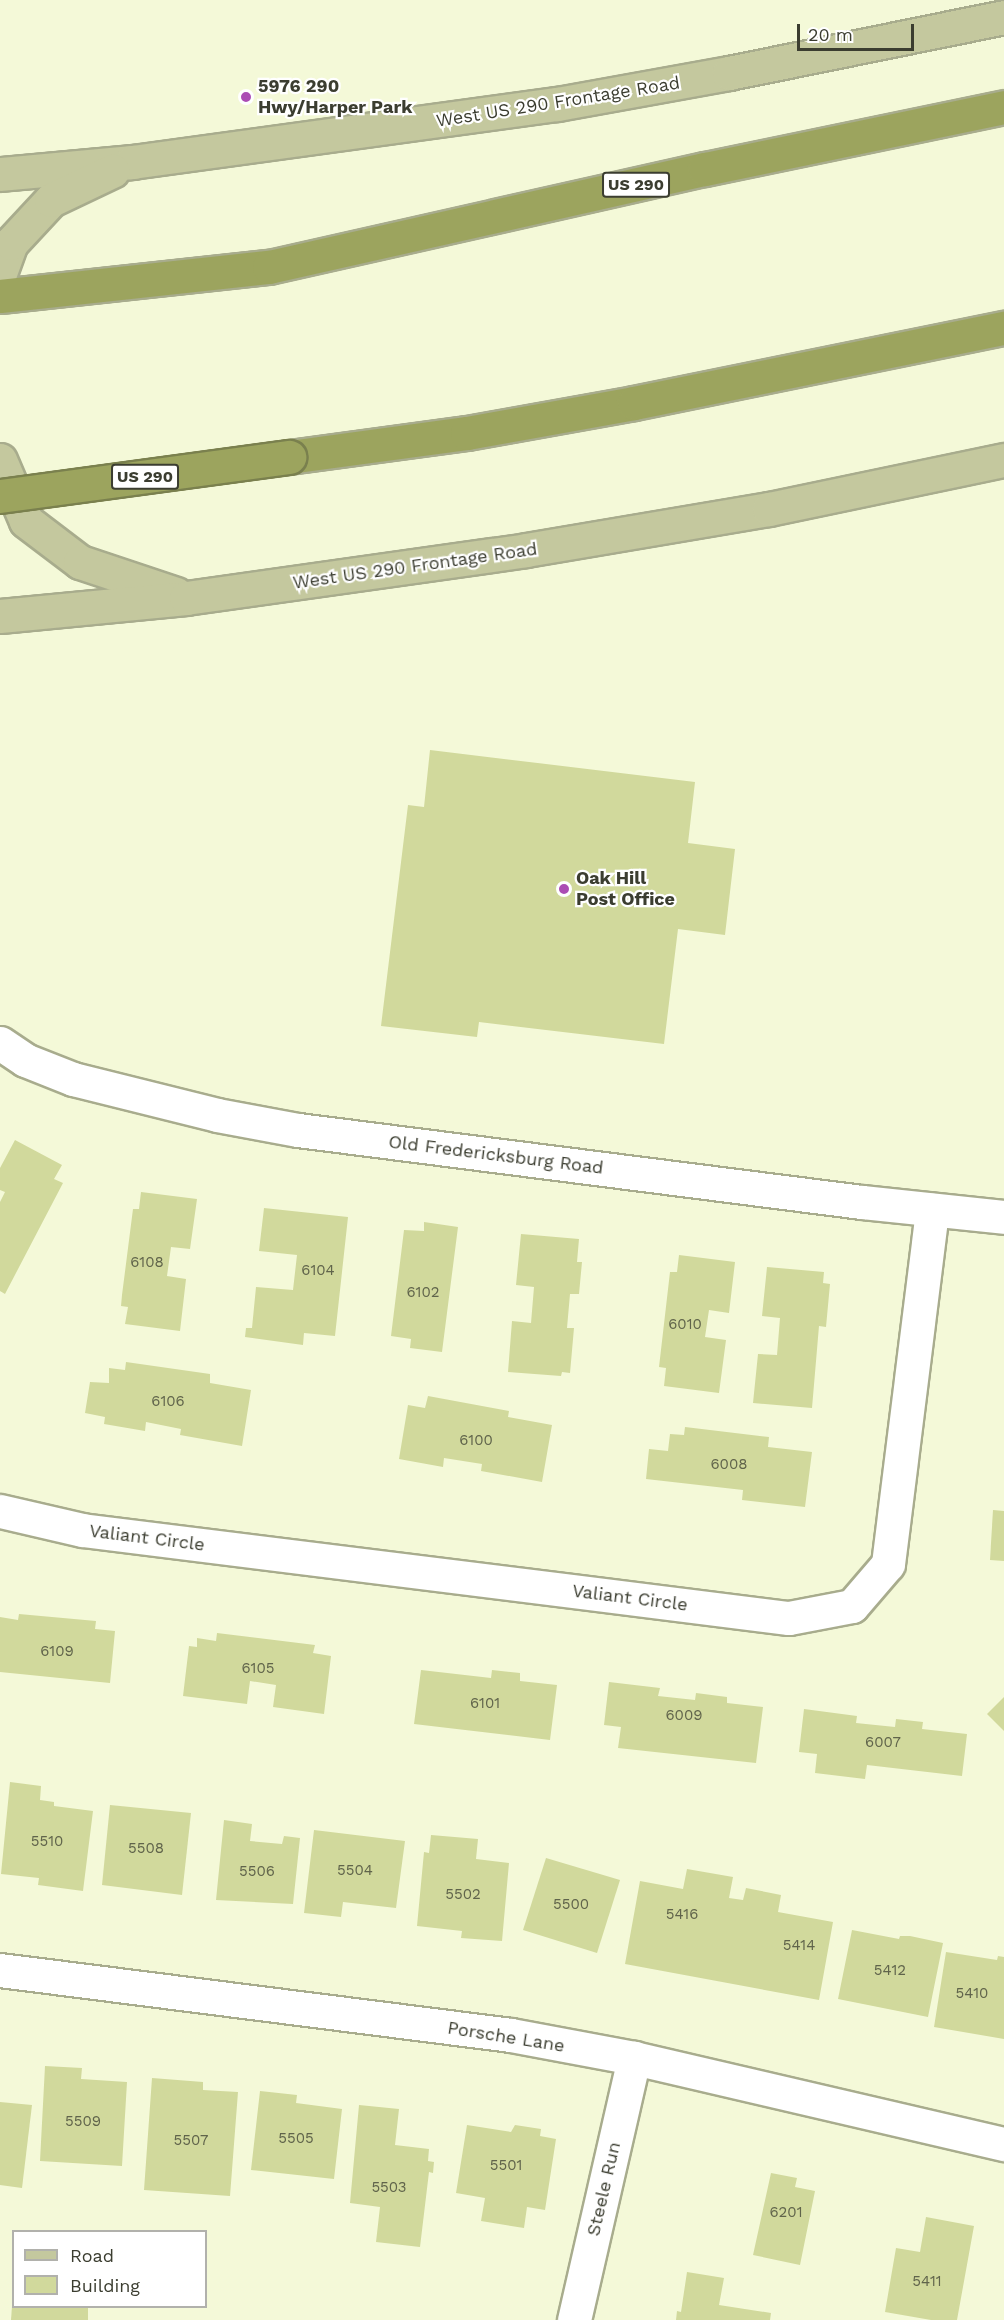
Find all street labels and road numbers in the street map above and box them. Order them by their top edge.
street label: West US 290 Frontage Road [435,72,681,132]
road number: US 290 [602,172,670,198]
road number: US 290 [110,464,180,490]
street label: West US 290 Frontage Road [291,538,539,594]
street label: Old Fredericksburg Road [387,1131,605,1179]
street label: Valiant Circle [88,1520,206,1556]
street label: Valiant Circle [571,1580,689,1616]
street label: Porsche Lane [446,2017,566,2057]
street label: Steele Run [583,2140,625,2238]

